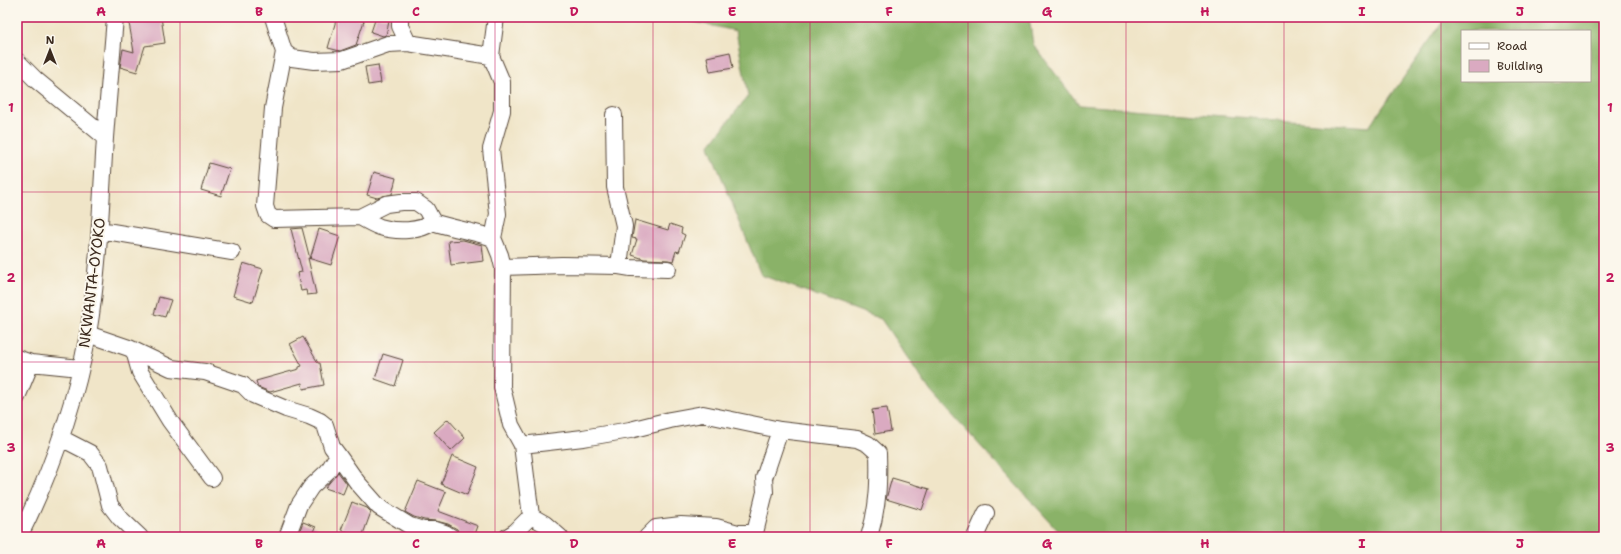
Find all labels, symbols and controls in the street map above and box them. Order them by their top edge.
text: A [96,3,106,20]
text: B [255,3,263,20]
text: C [412,3,420,20]
text: D [569,3,579,20]
text: E [728,3,737,20]
text: F [885,3,893,20]
text: G [1042,3,1053,20]
text: H [1200,3,1210,20]
text: I [1358,3,1366,20]
text: J [1516,3,1524,20]
north arrow [30,30,70,70]
legend [1461,30,1591,82]
text: N [46,33,55,48]
text: Road [1497,38,1528,54]
text: Building [1497,58,1543,74]
text: 1 [8,99,14,116]
text: 1 [1607,99,1613,116]
street label: NKWANTA-OYOKO [74,217,110,349]
text: 2 [6,269,16,286]
text: 2 [1605,269,1615,286]
text: 3 [6,439,16,456]
text: 3 [1605,439,1615,456]
text: A [96,535,106,552]
text: B [255,535,263,552]
text: C [412,535,420,552]
text: D [569,535,579,552]
text: E [728,535,737,552]
text: F [885,535,893,552]
text: G [1042,535,1053,552]
text: H [1200,535,1210,552]
text: I [1358,535,1366,552]
text: J [1516,535,1524,552]

